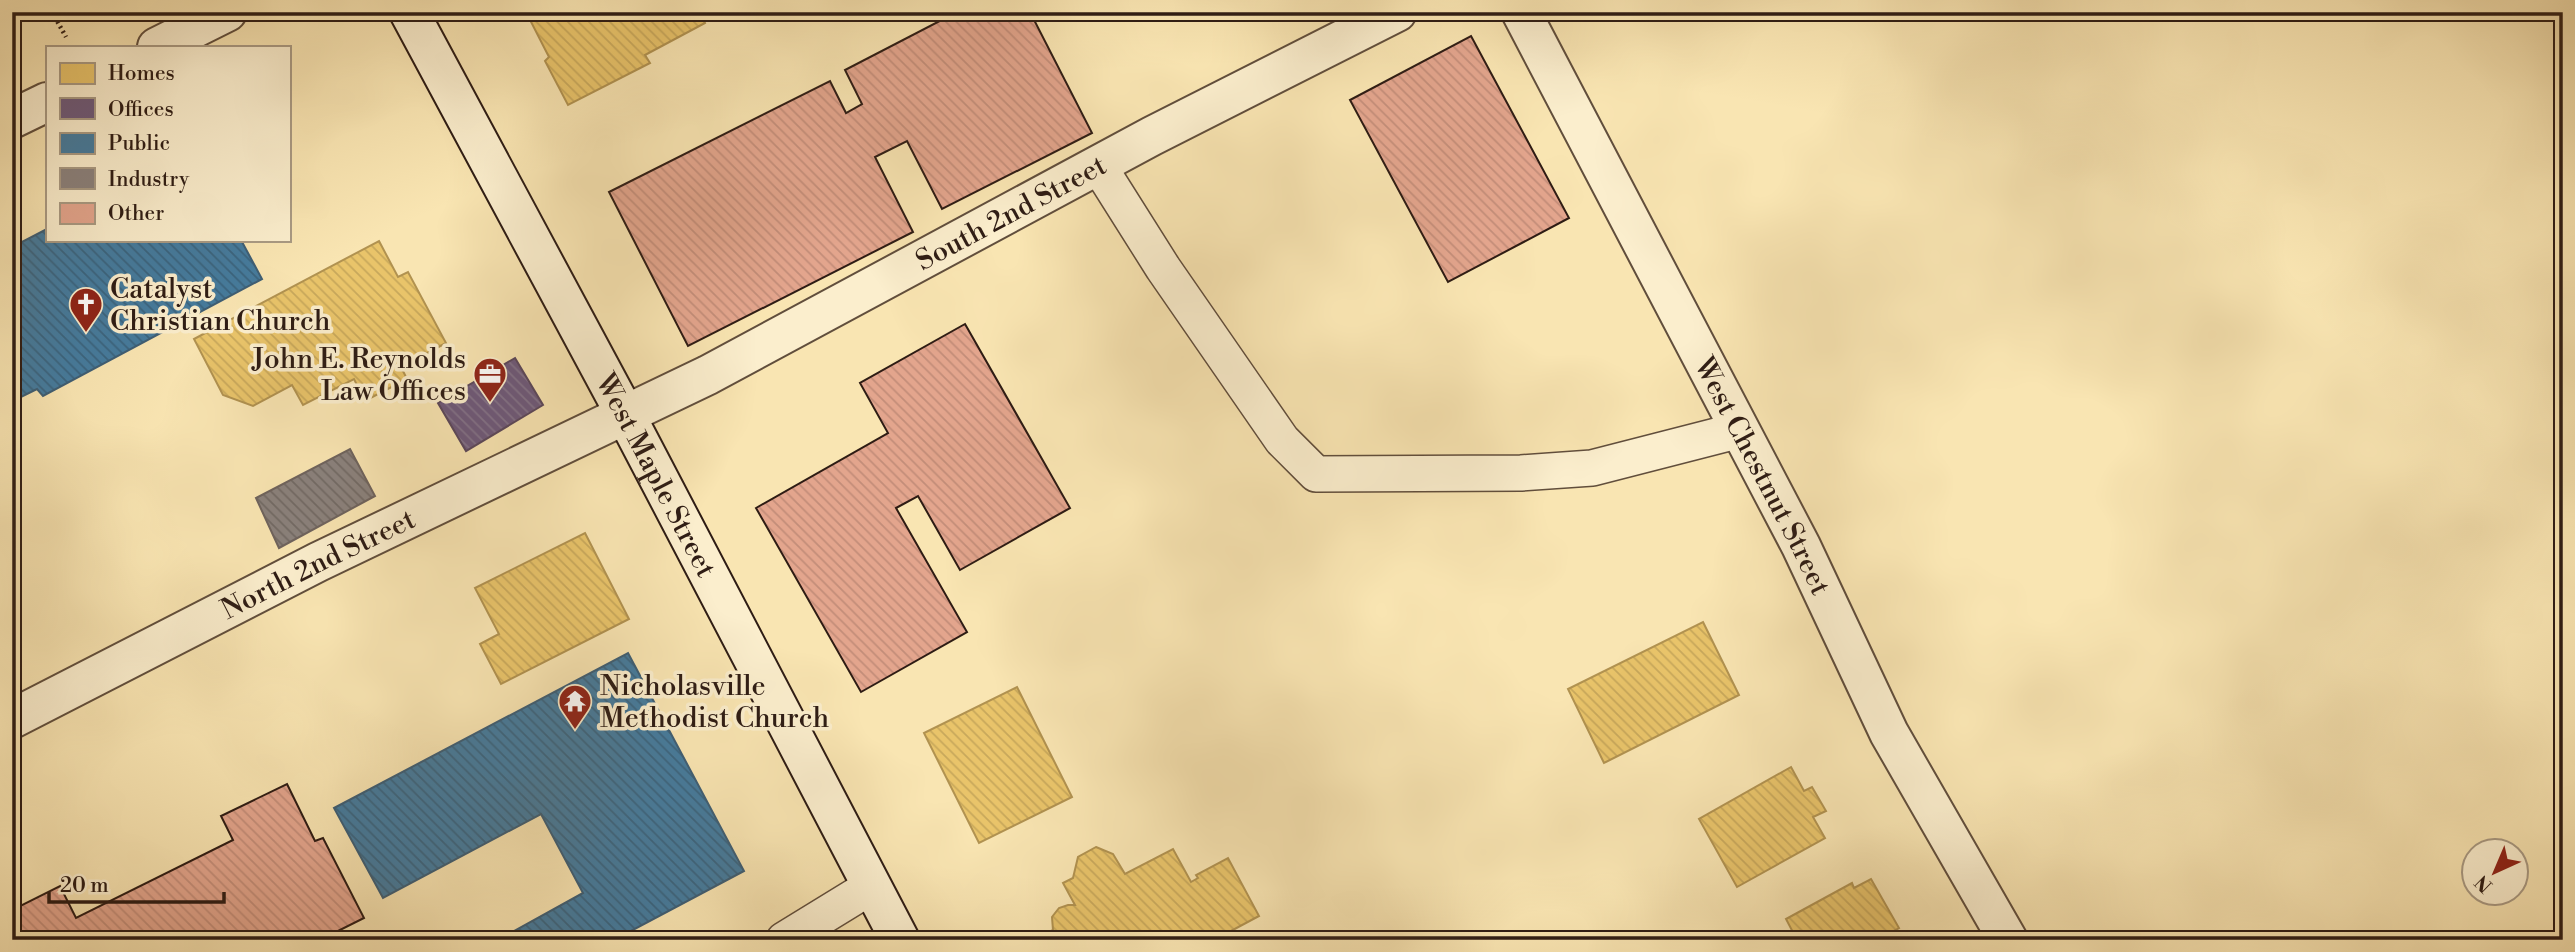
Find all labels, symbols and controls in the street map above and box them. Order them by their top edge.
legend [46,46,290,242]
text: Homes [108,61,175,87]
text: Offices [108,97,174,123]
text: Public [108,131,170,157]
street label: South 2nd Street [910,148,1112,279]
text: Industry [108,167,190,193]
text: Other [108,201,164,227]
place label: Catalyst Christian Church [110,272,331,339]
church icon: Catalyst Christian Church [67,285,105,334]
place label: John E. Reynolds Law Offices [251,342,466,409]
street label: West Chestnut Street [1686,350,1837,601]
office icon: John E. Reynolds Law Offices [471,355,509,404]
street label: West Maple Street [587,367,723,584]
street label: North 2nd Street [215,502,421,628]
place label: Nicholasville Methodist Church [600,669,829,736]
temple icon: Nicholasville Methodist Church [556,682,594,731]
north arrow [2460,836,2530,906]
scale bar [49,861,224,905]
text: N [2470,870,2498,897]
text: 20 m [60,873,109,899]

